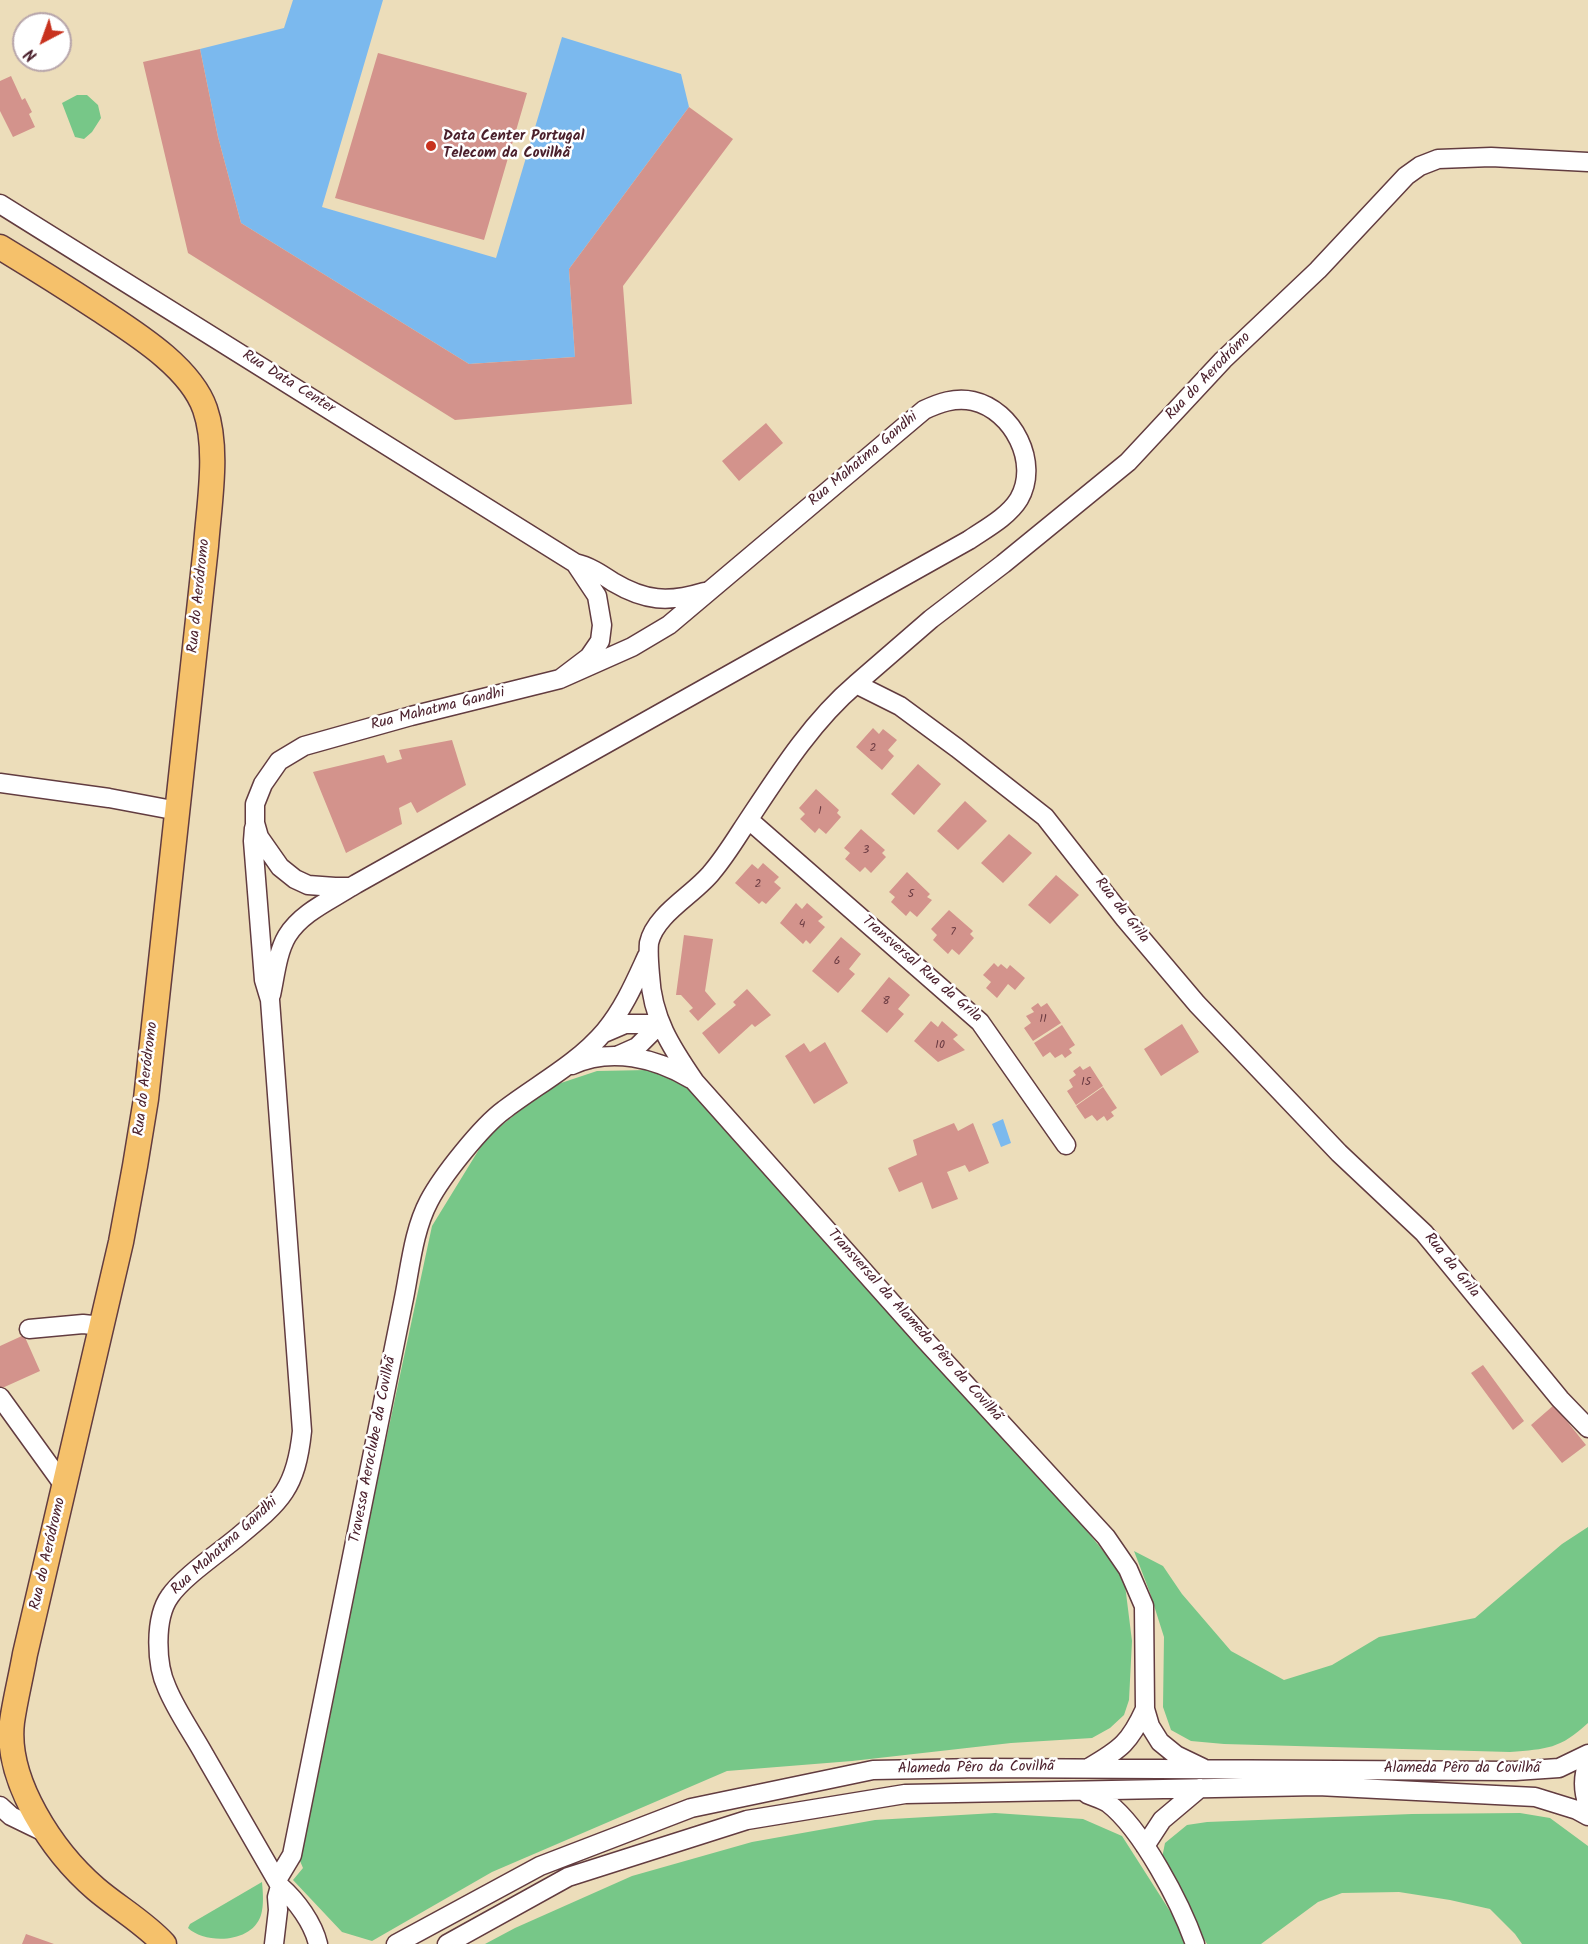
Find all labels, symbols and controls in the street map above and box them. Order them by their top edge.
north arrow [12,12,72,72]
text: N [19,42,43,67]
place label: Data Center Portugal Telecom da Covilhã [443,128,584,163]
marker: Data Center Portugal Telecom da Covilhã [424,139,438,153]
street label: Rua do Aerodrómo [1163,329,1255,425]
street label: Rua Data Center [238,347,338,419]
street label: Rua Mahatma Gandhi [806,409,922,511]
street label: Rua do Aeródromo [185,538,215,654]
street label: Rua Mahatma Gandhi [369,685,507,735]
house number: 2 [870,742,876,756]
house number: 1 [818,805,822,819]
house number: 3 [863,844,869,858]
street label: Rua da Grila [1090,875,1152,947]
house number: 2 [755,878,761,892]
house number: 5 [908,888,914,902]
street label: Transversal Rua da Grila [857,913,985,1027]
house number: 4 [799,918,805,932]
house number: 7 [950,926,956,940]
house number: 6 [834,955,840,969]
house number: 8 [882,995,890,1009]
house number: 11 [1039,1013,1047,1027]
street label: Rua do Aeródromo [131,1021,163,1137]
house number: 10 [935,1039,945,1053]
house number: 15 [1081,1076,1091,1090]
street label: Transversal da Alameda Pêro da Covilhã [823,1226,1005,1426]
street label: Rua da Grila [1419,1230,1483,1302]
street label: Travessa Aeroclube da Covilhã [347,1355,401,1545]
street label: Rua Mahatma Gandhi [168,1494,282,1600]
street label: Rua do Aeródromo [27,1496,71,1612]
street label: Alameda Pêro da Covilhã [898,1759,1054,1779]
street label: Alameda Pêro da Covilhã [1384,1760,1540,1778]

